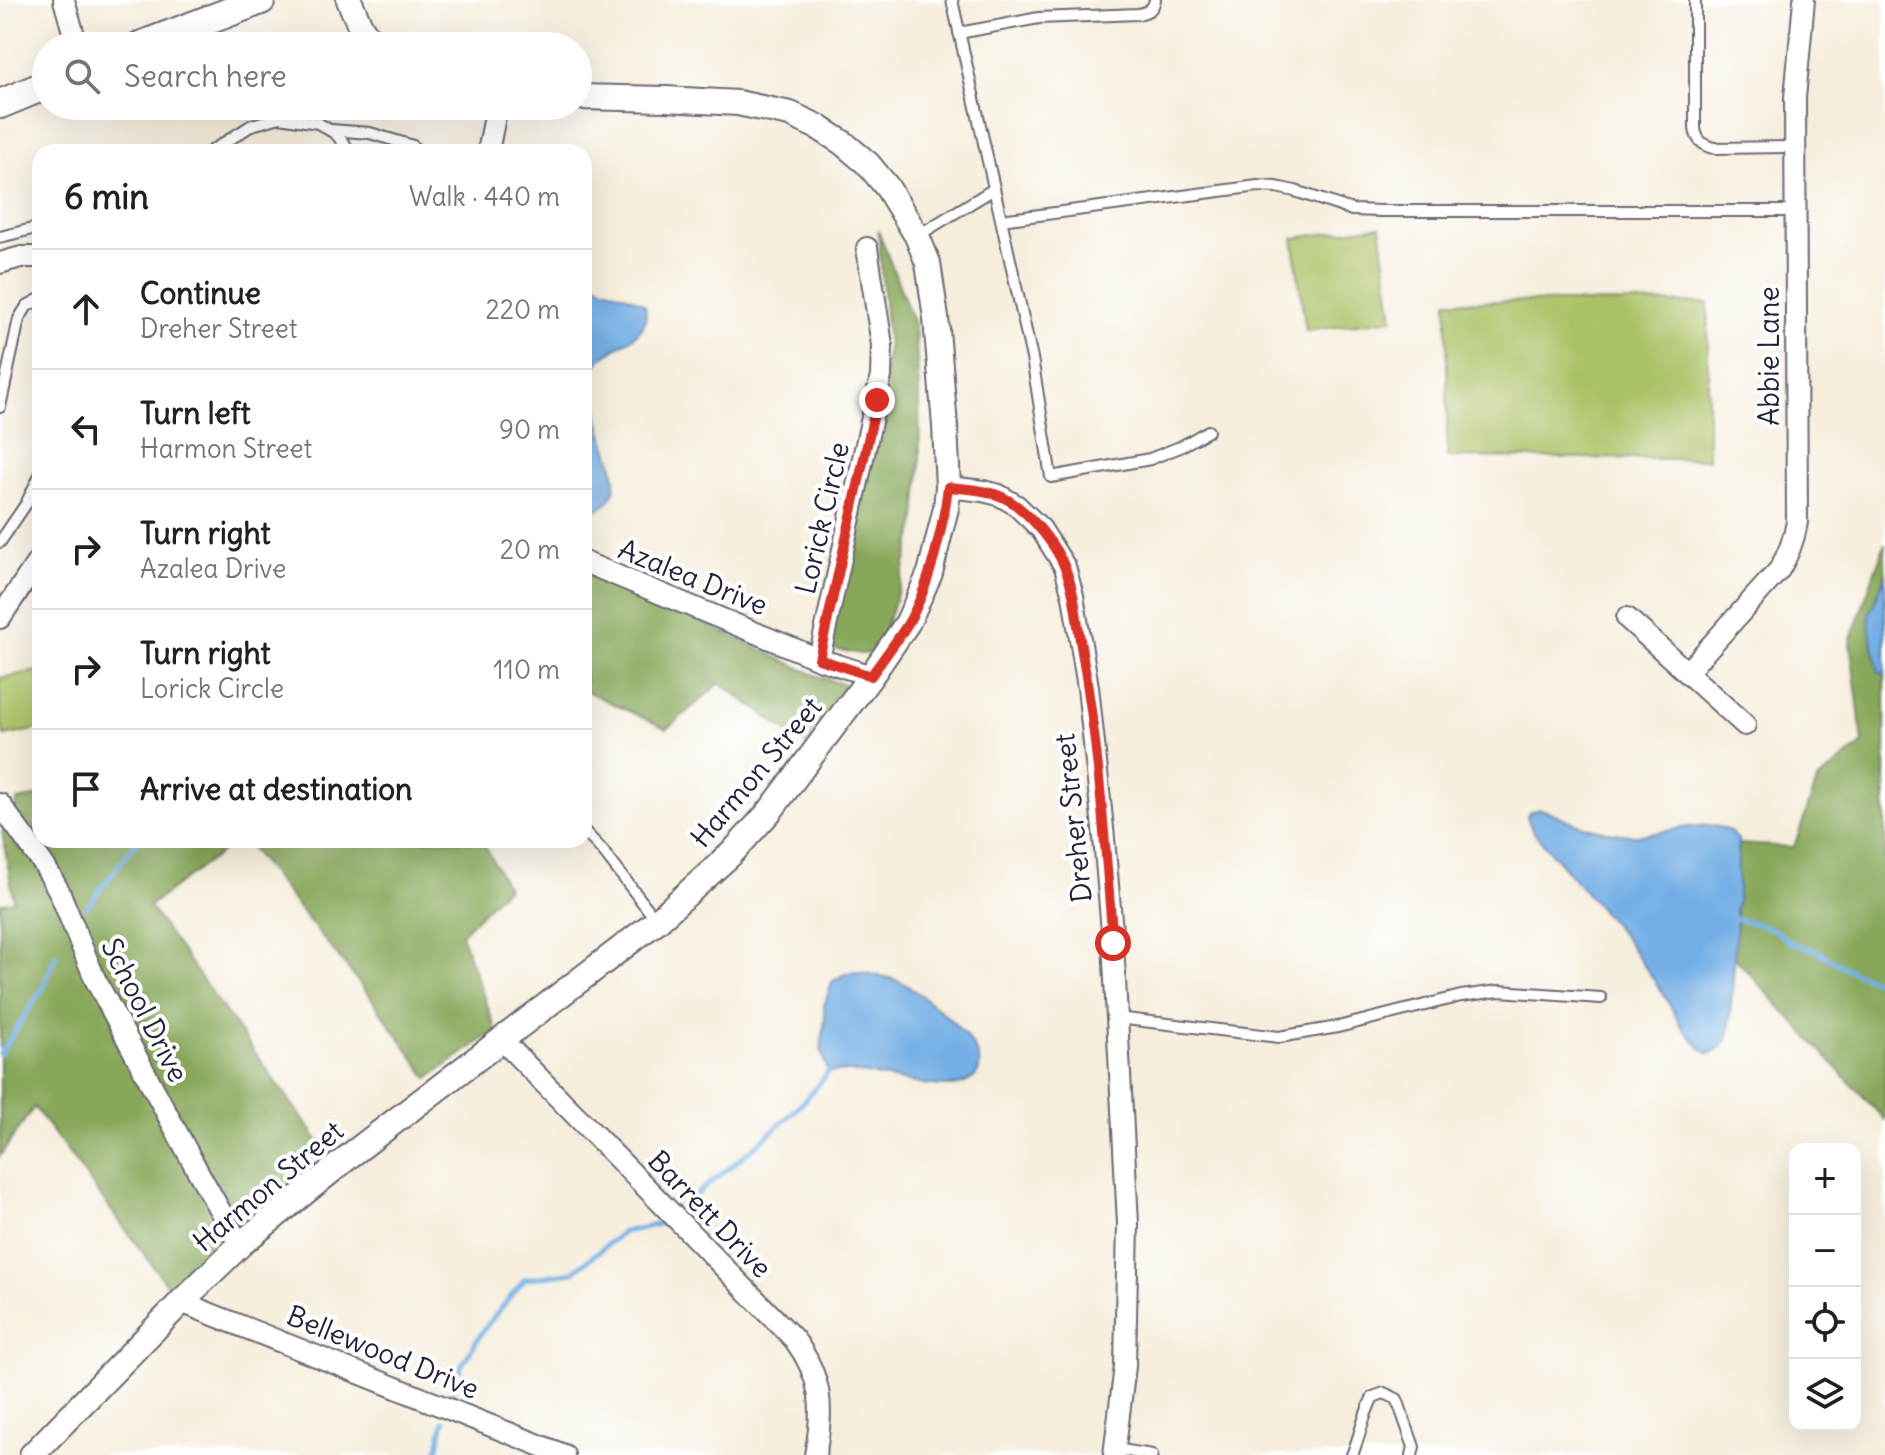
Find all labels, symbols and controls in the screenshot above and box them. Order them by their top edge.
search box [32,32,592,120]
icon: search [60,54,104,98]
text: Search here [124,57,287,95]
text: 6 min [64,175,149,218]
text: Walk · 440 m [409,180,560,213]
text: Continue [140,274,261,312]
street label: Abbie Lane [1751,286,1787,426]
icon: ahead [64,287,108,331]
text: 220 m [485,293,560,326]
text: Dreher Street [140,312,297,345]
route end [859,382,895,418]
text: Turn left [140,394,251,432]
icon: left [64,407,108,451]
text: 90 m [499,413,560,446]
text: Harmon Street [140,432,312,465]
street label: Lorick Circle [787,438,857,598]
text: Turn right [140,514,271,552]
icon: right [64,527,108,571]
street label: Azalea Drive [613,531,773,623]
text: 20 m [500,533,560,566]
text: Azalea Drive [140,552,286,585]
text: Turn right [140,634,271,672]
icon: right [64,647,108,691]
text: 110 m [493,653,560,686]
text: Lorick Circle [140,672,284,705]
street label: Harmon Street [683,689,829,855]
street label: Dreher Street [1046,732,1100,904]
icon: arrive [64,767,108,811]
text: Arrive at destination [140,770,412,808]
route start [1095,925,1131,961]
street label: School Drive [93,932,197,1088]
street label: Harmon Street [185,1113,351,1259]
street label: Barrett Drive [640,1143,780,1285]
map controls [1789,1143,1861,1431]
button: + [1789,1143,1861,1215]
button: − [1789,1215,1861,1287]
button: locate [1789,1287,1861,1359]
street label: Bellewood Drive [282,1297,484,1407]
button: layers [1789,1359,1861,1431]

